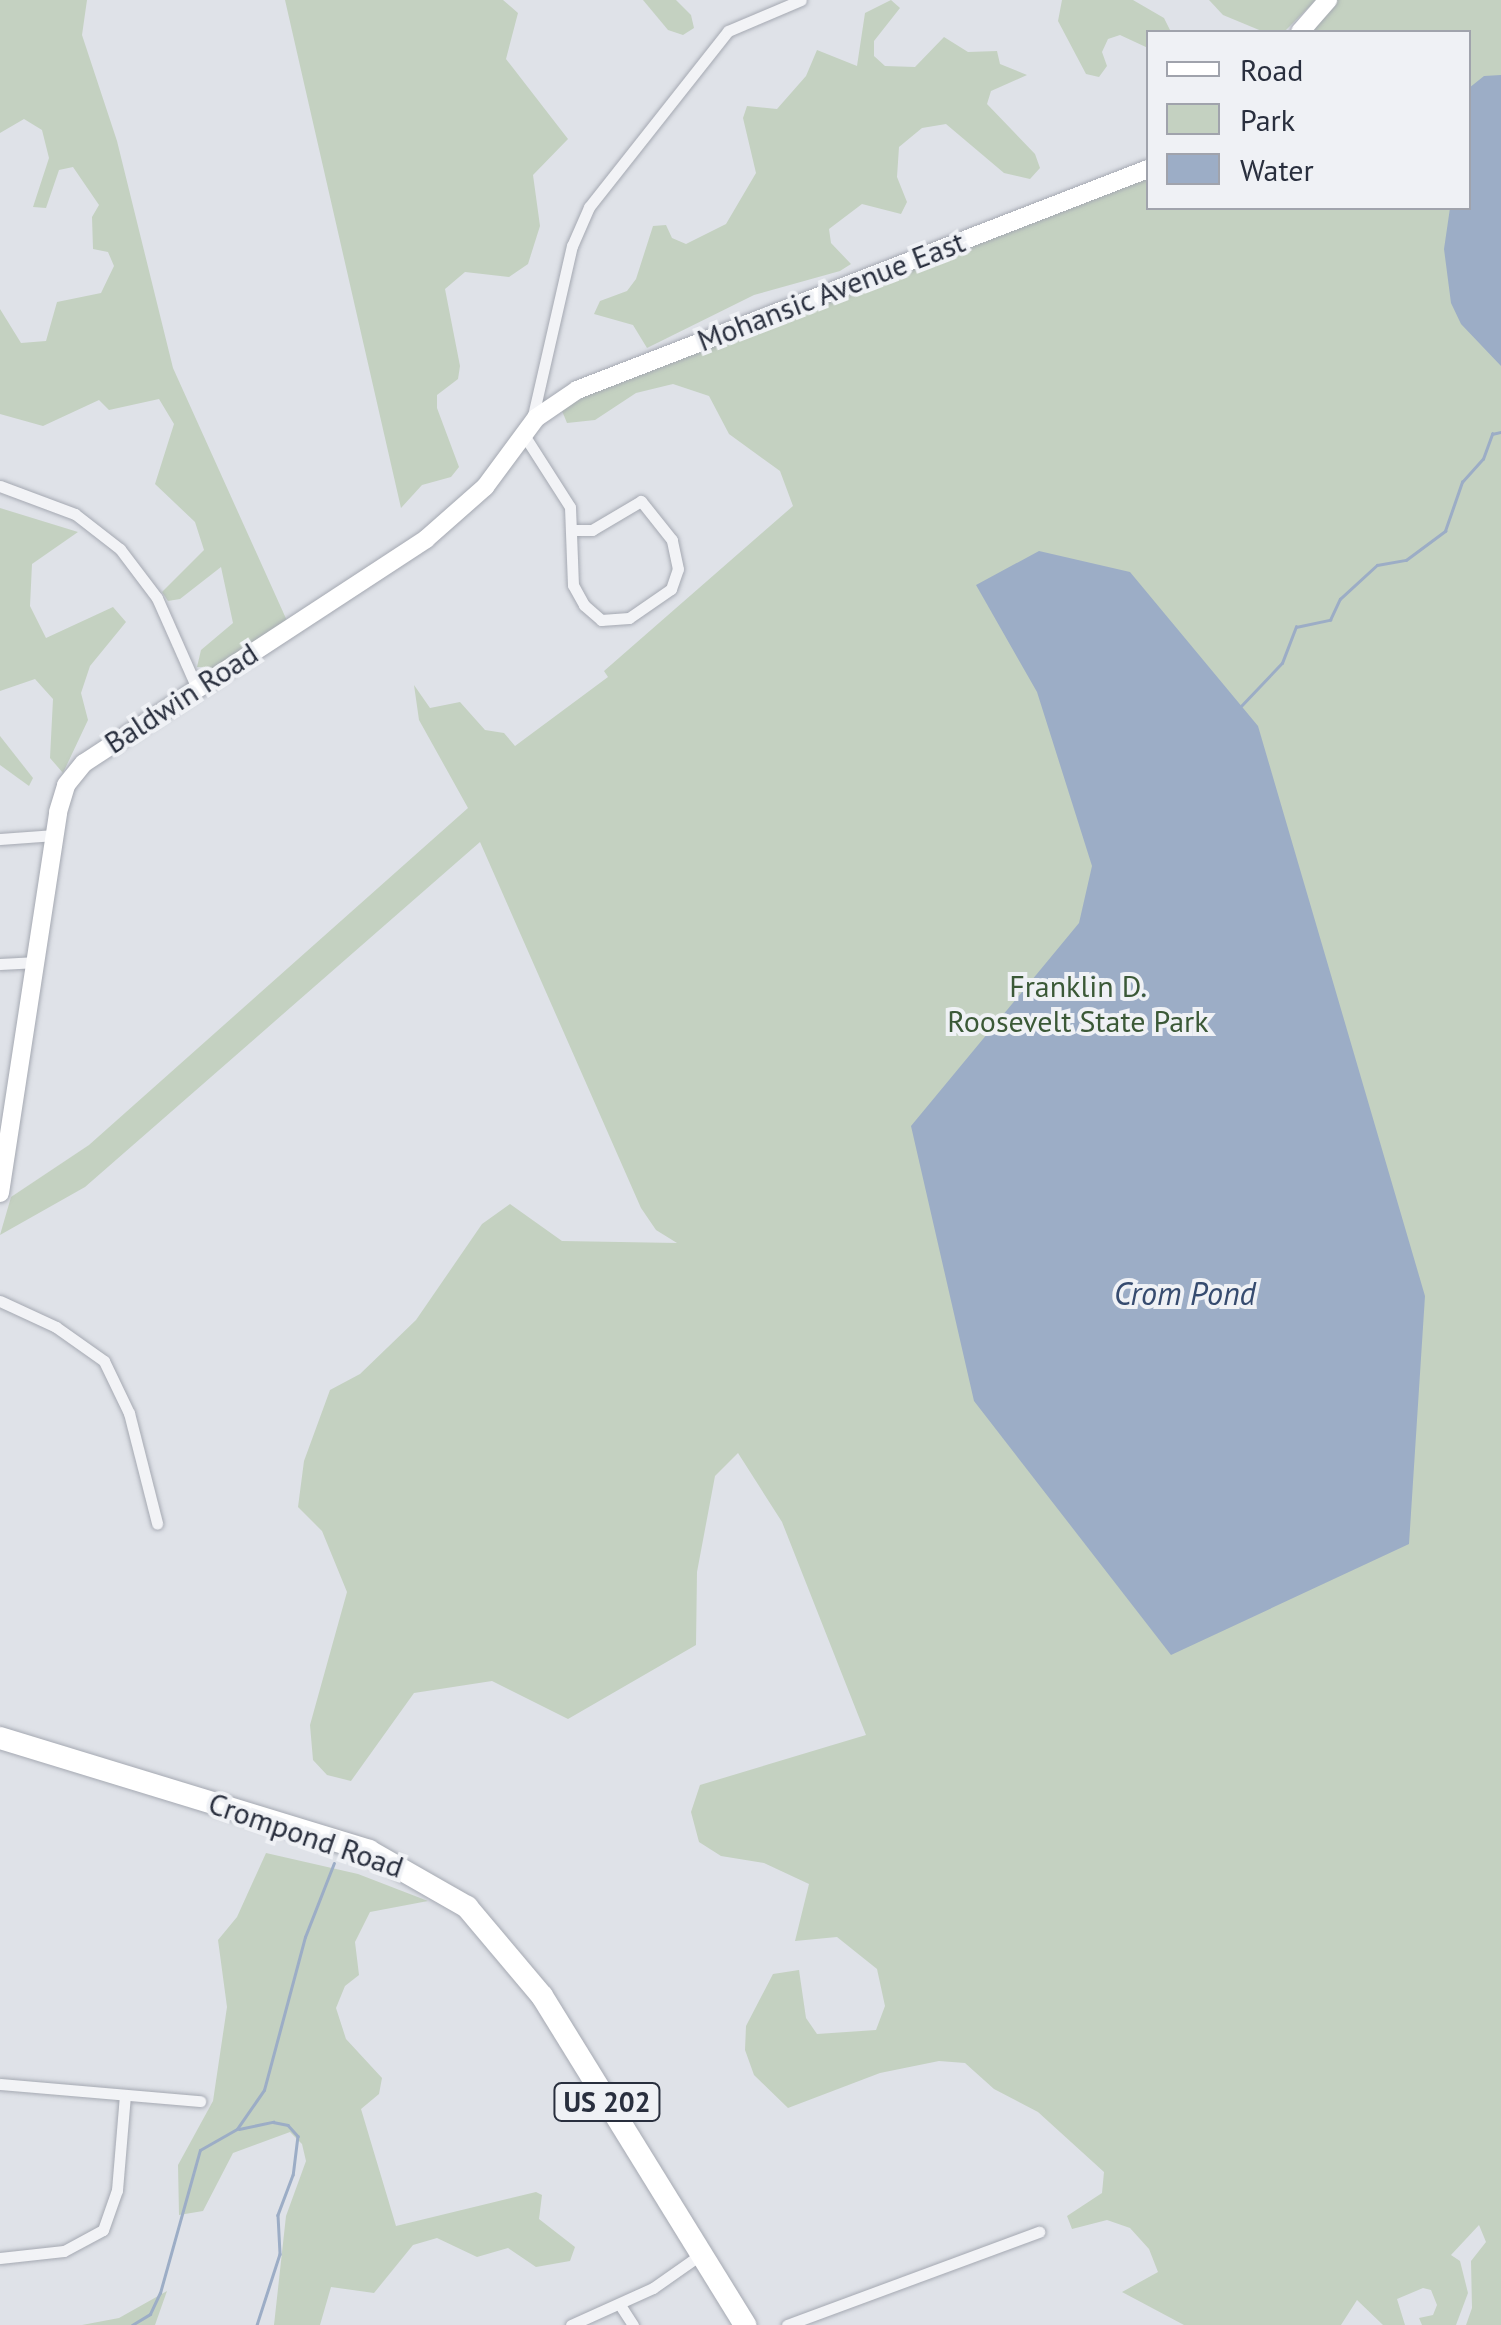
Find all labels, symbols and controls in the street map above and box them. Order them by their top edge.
legend [1146,30,1471,210]
text: Road [1240,50,1304,89]
text: Park [1240,100,1295,139]
text: Water [1240,150,1314,189]
street label: Mohansic Avenue East [691,223,971,359]
street label: Baldwin Road [98,635,264,761]
park label: Franklin D. Roosevelt State Park [947,968,1209,1038]
water label: Crom Pond [1114,1274,1256,1312]
street label: Crompond Road [204,1785,408,1885]
road number: US 202 [552,2079,662,2125]

